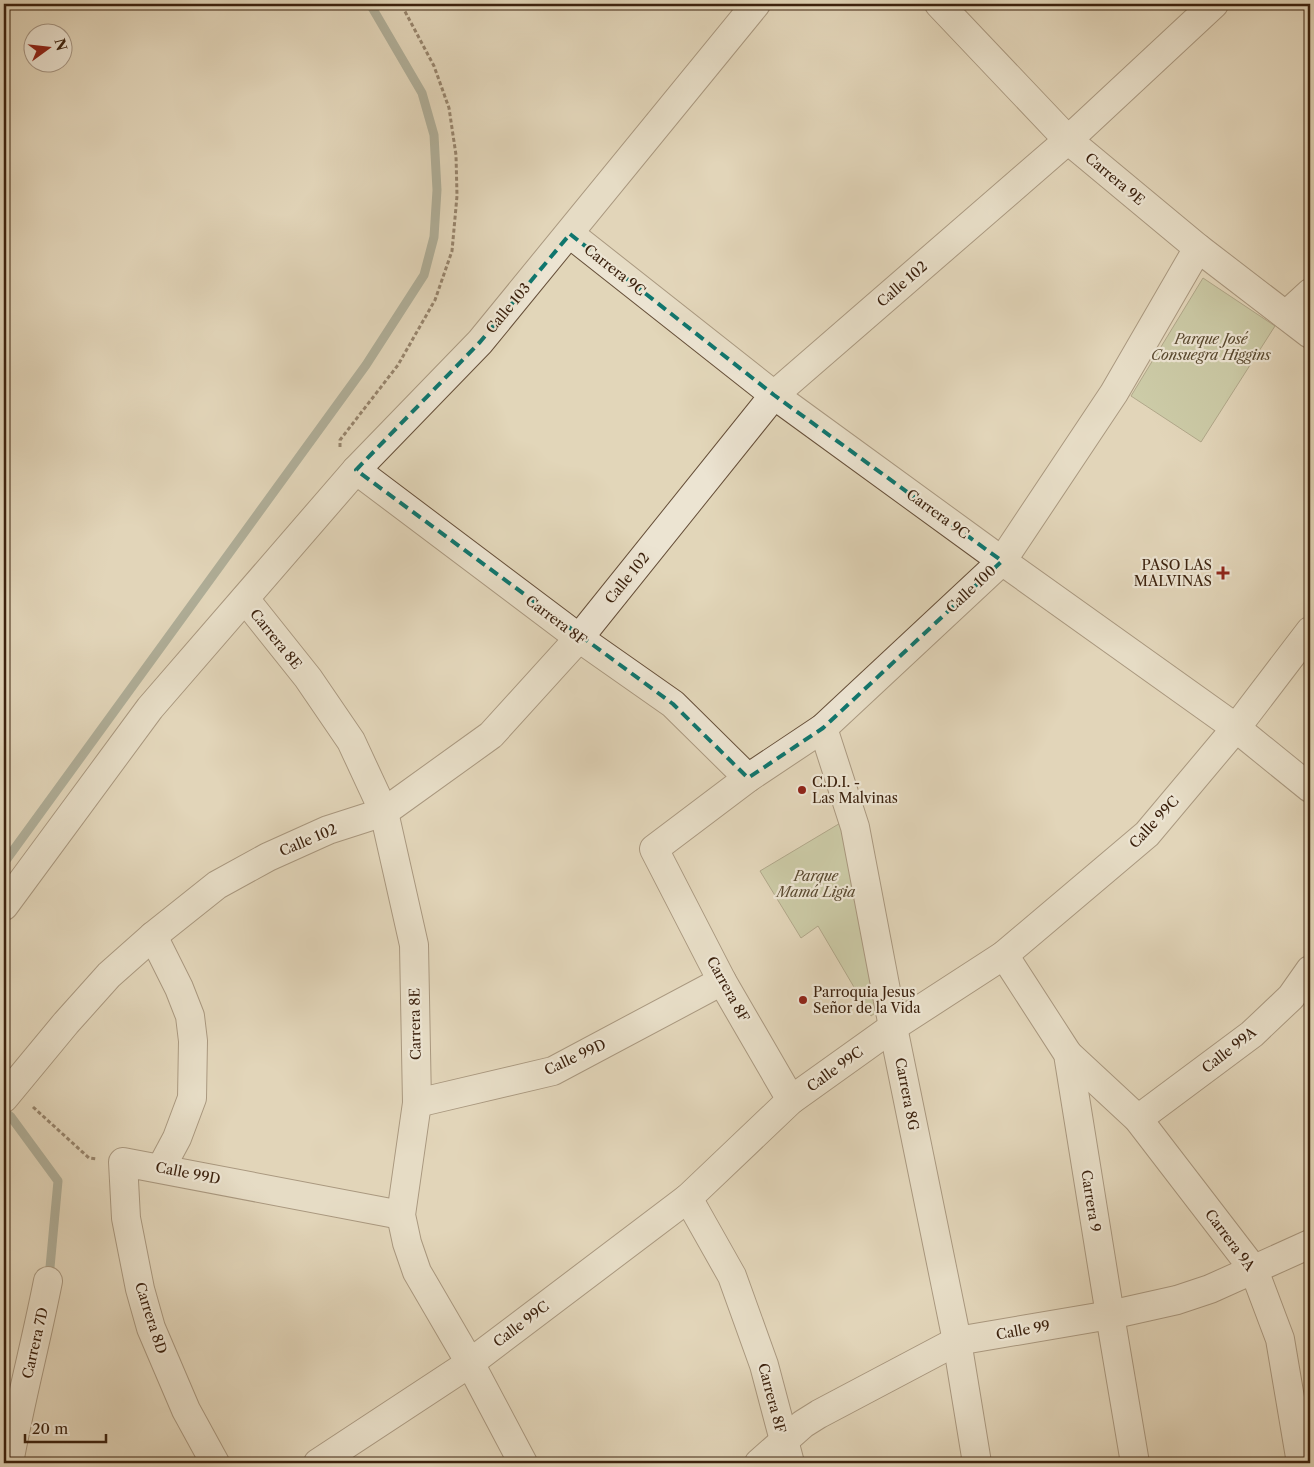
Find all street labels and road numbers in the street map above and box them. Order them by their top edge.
street label: Carrera 9E [1082,149,1148,209]
street label: Carrera 9C [581,240,649,300]
street label: Calle 102 [873,257,931,311]
street label: Calle 103 [482,279,534,337]
street label: Carrera 9C [903,485,973,543]
street label: Calle 102 [601,549,653,607]
street label: Calle 100 [942,561,1000,617]
street label: Carrera 8F [522,591,590,649]
street label: Carrera 8E [246,605,306,673]
street label: Calle 99C [1125,792,1183,852]
street label: Calle 102 [276,820,340,860]
street label: Carrera 8F [703,953,753,1025]
street label: Carrera 8E [405,988,425,1060]
street label: Calle 99A [1198,1023,1260,1077]
street label: Calle 99D [541,1035,609,1079]
street label: Calle 99C [803,1043,867,1095]
street label: Carrera 8G [891,1056,923,1132]
street label: Calle 99D [154,1158,222,1188]
street label: Carrera 9 [1077,1169,1105,1233]
street label: Carrera 9A [1201,1206,1259,1275]
street label: Carrera 8D [131,1280,171,1356]
street label: Calle 99C [490,1297,552,1351]
street label: Carrera 7D [18,1306,52,1380]
street label: Calle 99 [995,1316,1051,1344]
street label: Carrera 8F [754,1361,790,1435]

